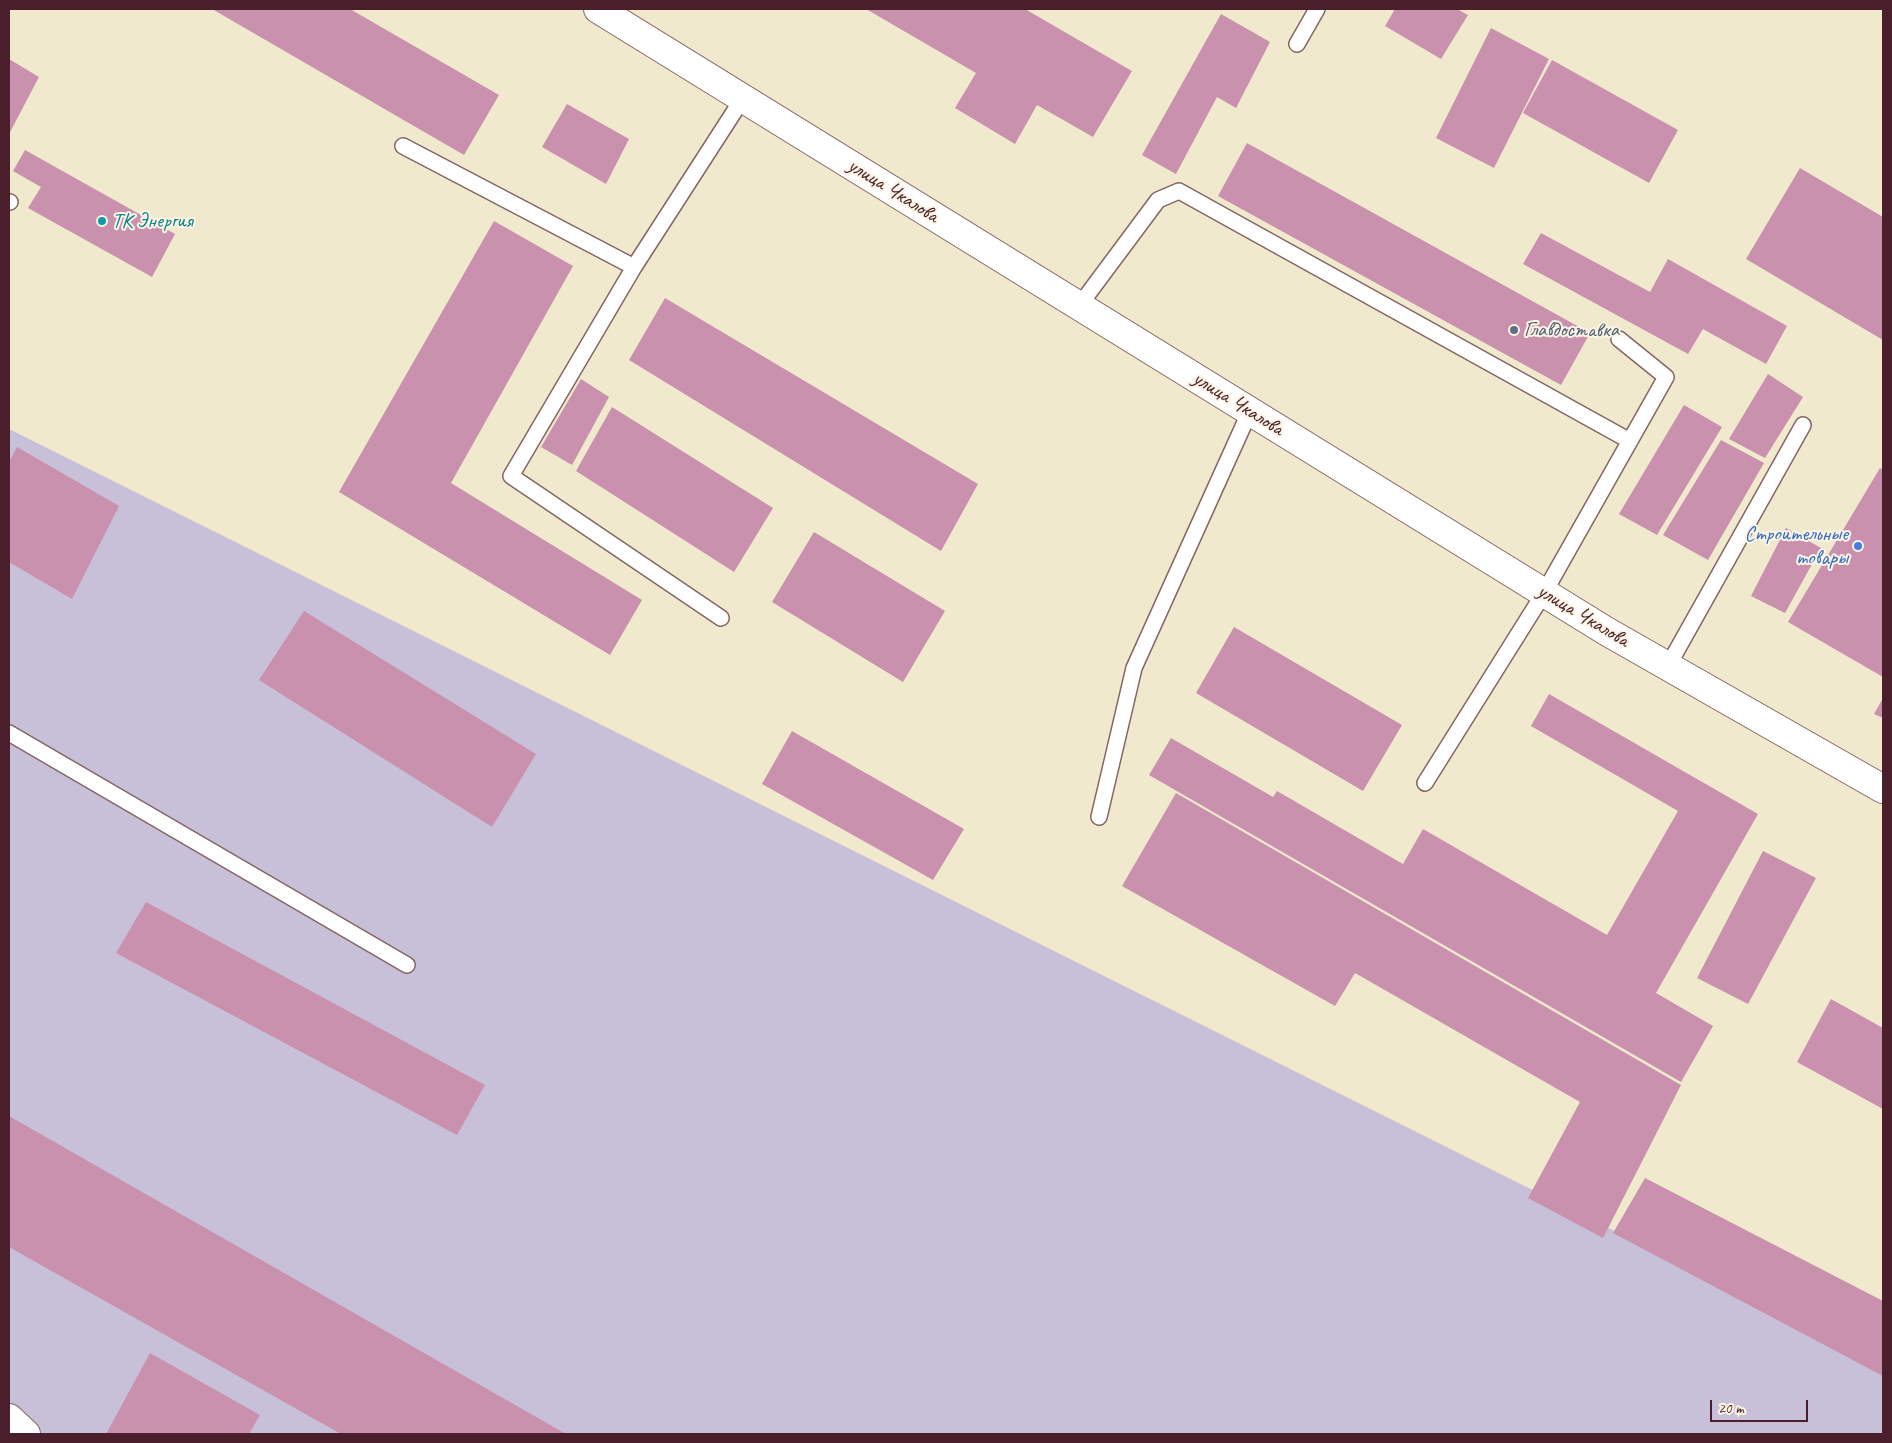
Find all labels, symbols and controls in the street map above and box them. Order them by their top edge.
street label: улица Чкалова [843,153,943,229]
place label: ТК Энергия [112,208,193,234]
marker: ТК Энергия [96,215,108,227]
place label: Главдоставка [1524,317,1619,343]
marker: Главдоставка [1508,324,1520,336]
street label: улица Чкалова [1188,366,1288,442]
place label: Строительные товары [1744,521,1848,571]
marker: Строительные товары [1852,540,1864,552]
street label: улица Чкалова [1533,579,1633,653]
scale bar [1712,1390,1810,1422]
text: 20 m [1718,1399,1744,1418]

